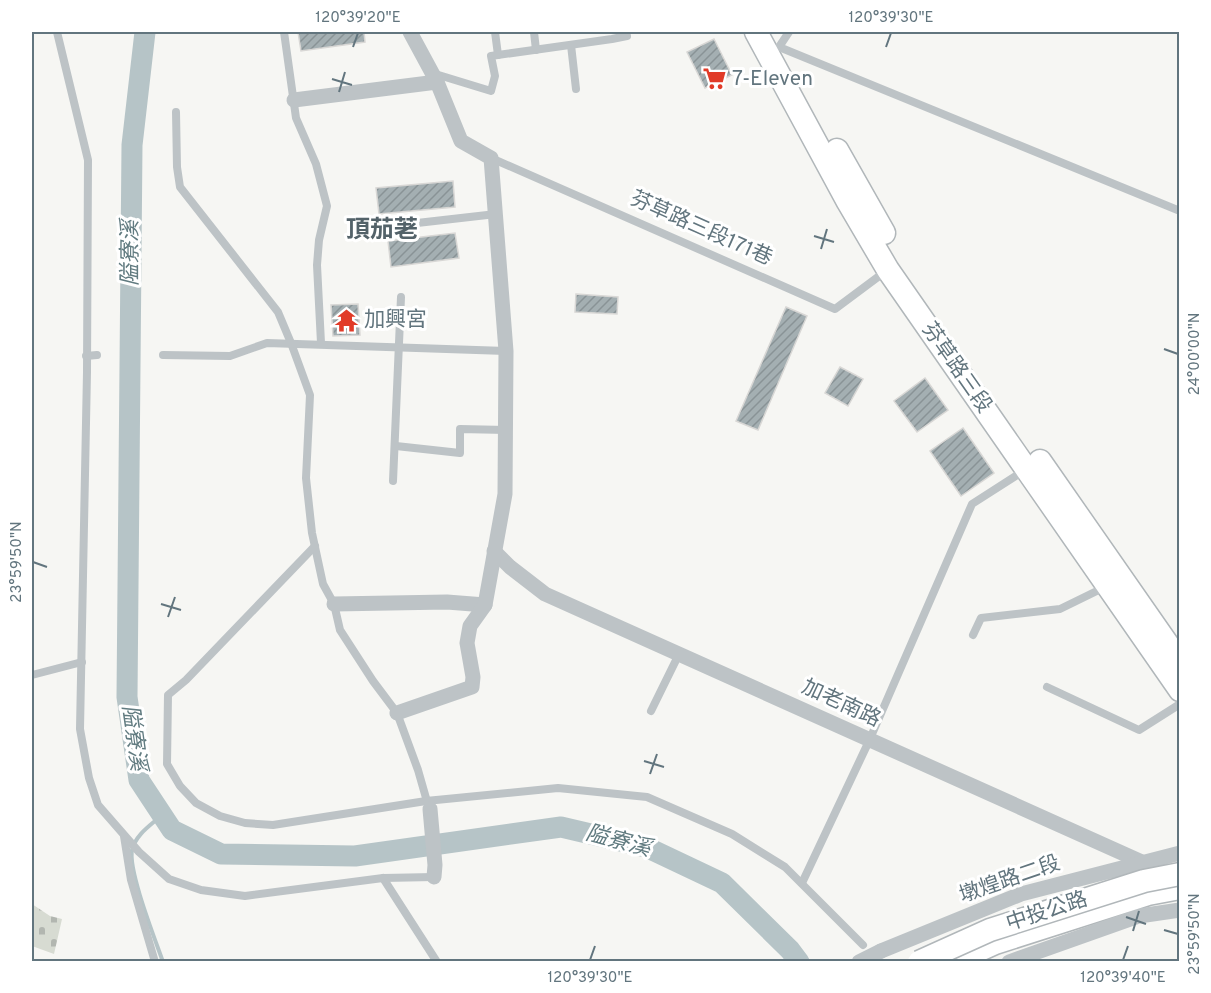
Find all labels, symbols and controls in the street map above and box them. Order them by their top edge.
text: 120°39'20"E [315,9,401,28]
text: 120°39'30"E [849,9,933,28]
supermarket icon: 7-Eleven [701,66,727,92]
place label: 7-Eleven [732,66,813,93]
street label: 芬草路三段171巷 [626,186,776,272]
district label: 頂茄荖 [346,216,418,246]
water label: 隘寮溪 [118,217,145,286]
temple icon: 加興宮 [333,307,359,333]
place label: 加興宮 [364,307,427,334]
text: 24°00'00"N [1186,313,1205,395]
street label: 芬草路三段 [915,317,997,419]
text: 23°59'50"N [8,521,27,603]
street label: 加老南路 [797,674,885,734]
water label: 隘寮溪 [115,703,151,776]
water label: 隘寮溪 [583,820,656,864]
street label: 墩煌路二段 [956,850,1064,910]
street label: 中投公路 [1003,886,1091,938]
text: 23°59'50"N [1186,893,1205,975]
text: 120°39'30"E [548,969,632,988]
text: 120°39'40"E [1080,969,1166,988]

